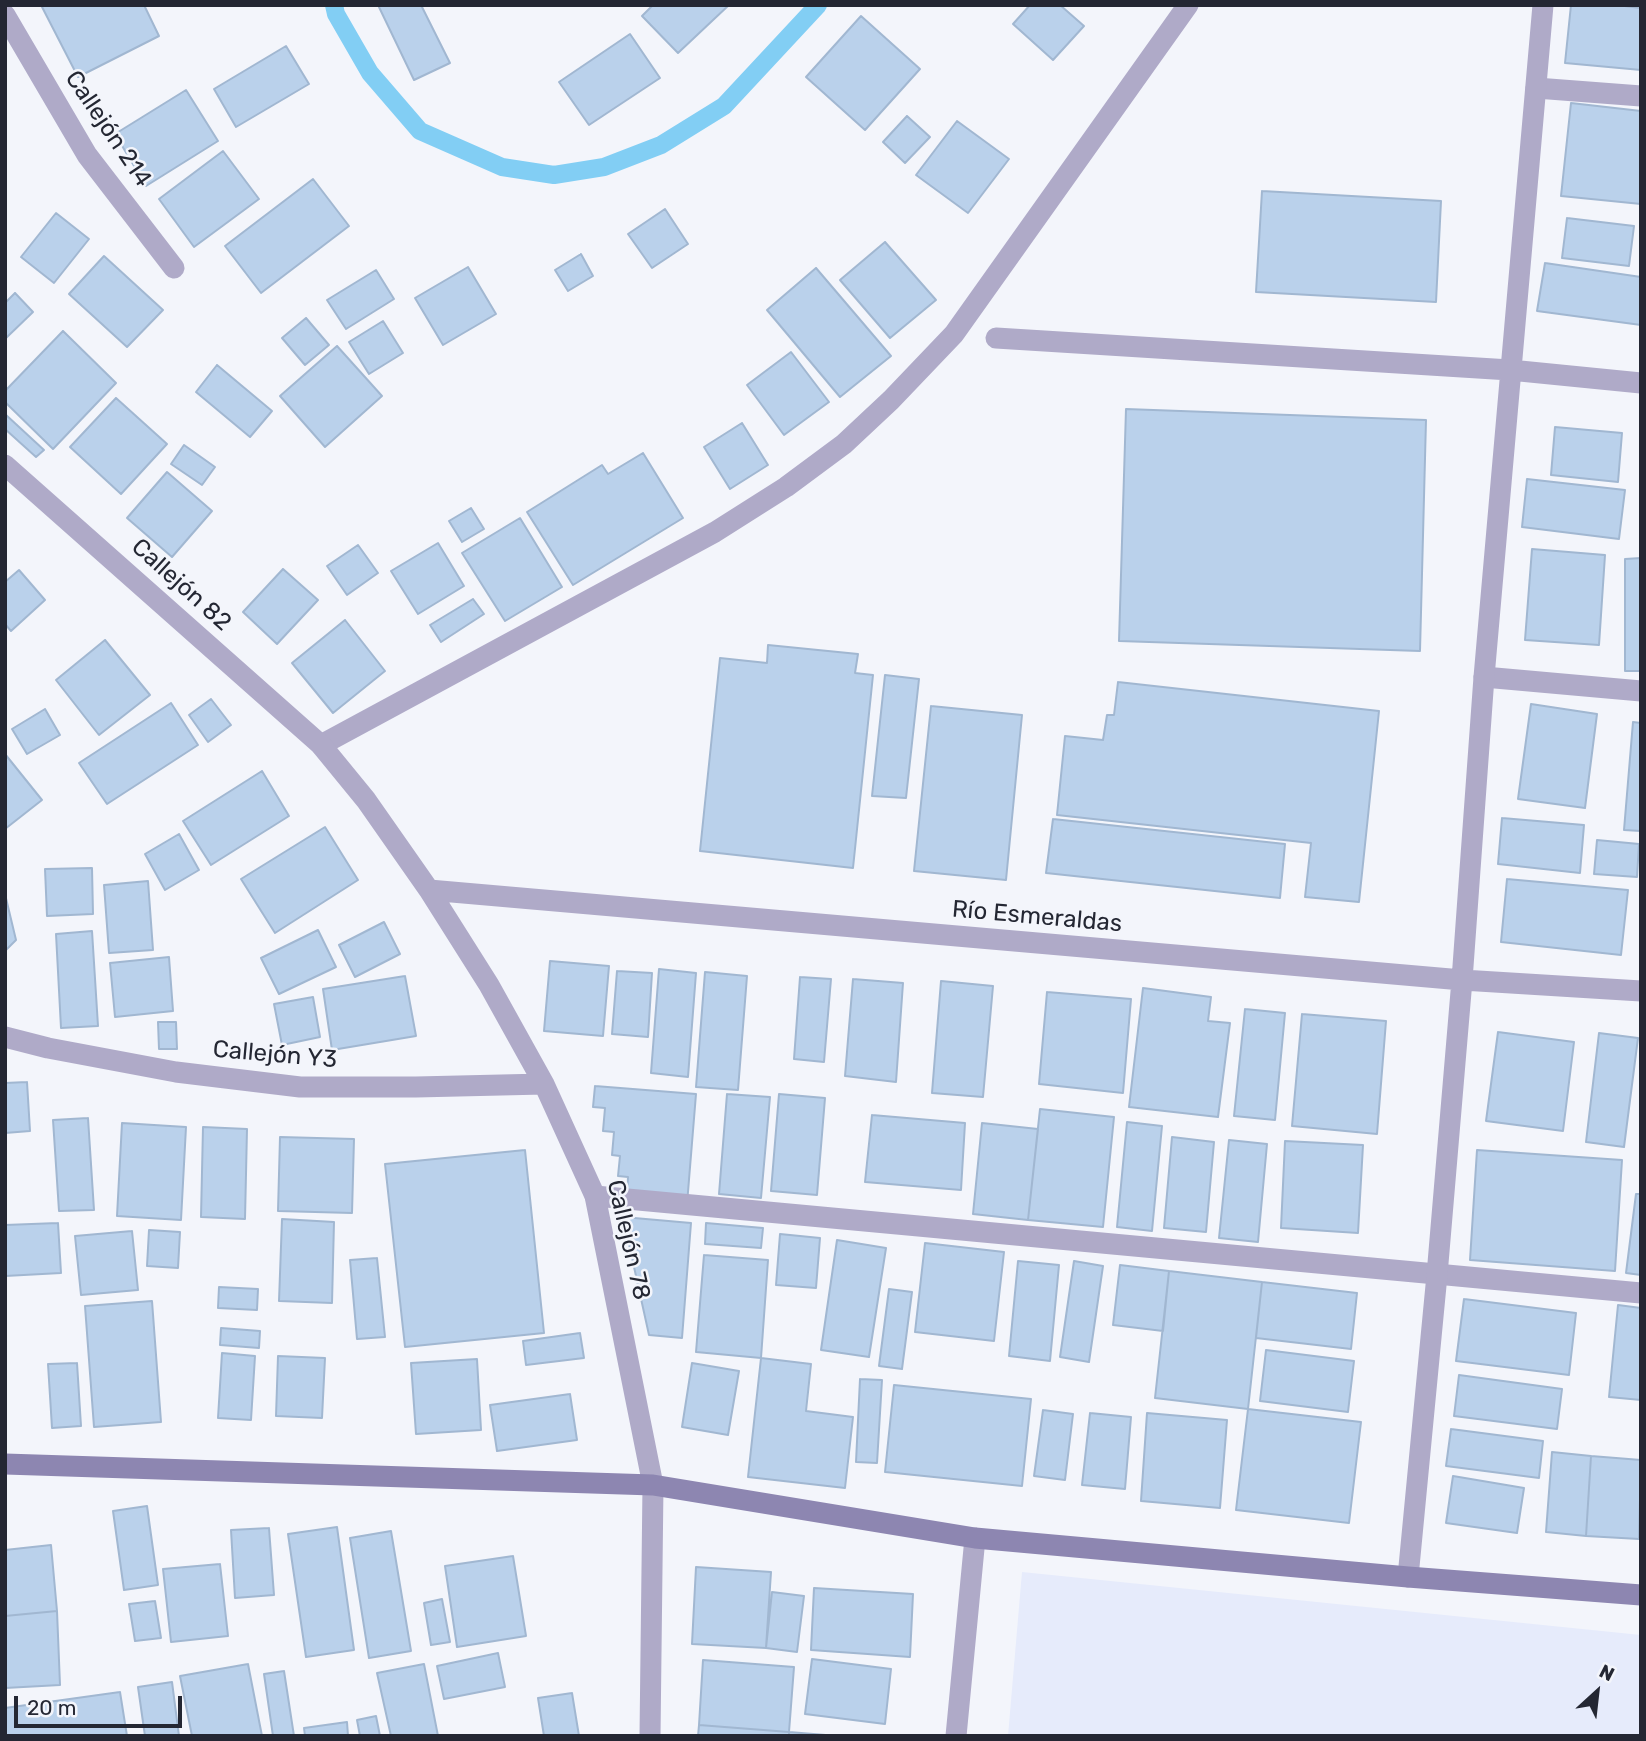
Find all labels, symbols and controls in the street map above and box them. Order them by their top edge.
street label: Callejón 214 [59,65,157,193]
street label: Callejón 82 [125,533,237,637]
street label: Río Esmeraldas [951,895,1123,939]
street label: Callejón Y3 [212,1035,338,1075]
street label: Callejón 78 [600,1177,656,1303]
north arrow [1562,1657,1632,1727]
text: N [1595,1659,1618,1686]
scale bar [18,1682,186,1726]
text: 20 m [27,1695,76,1720]

